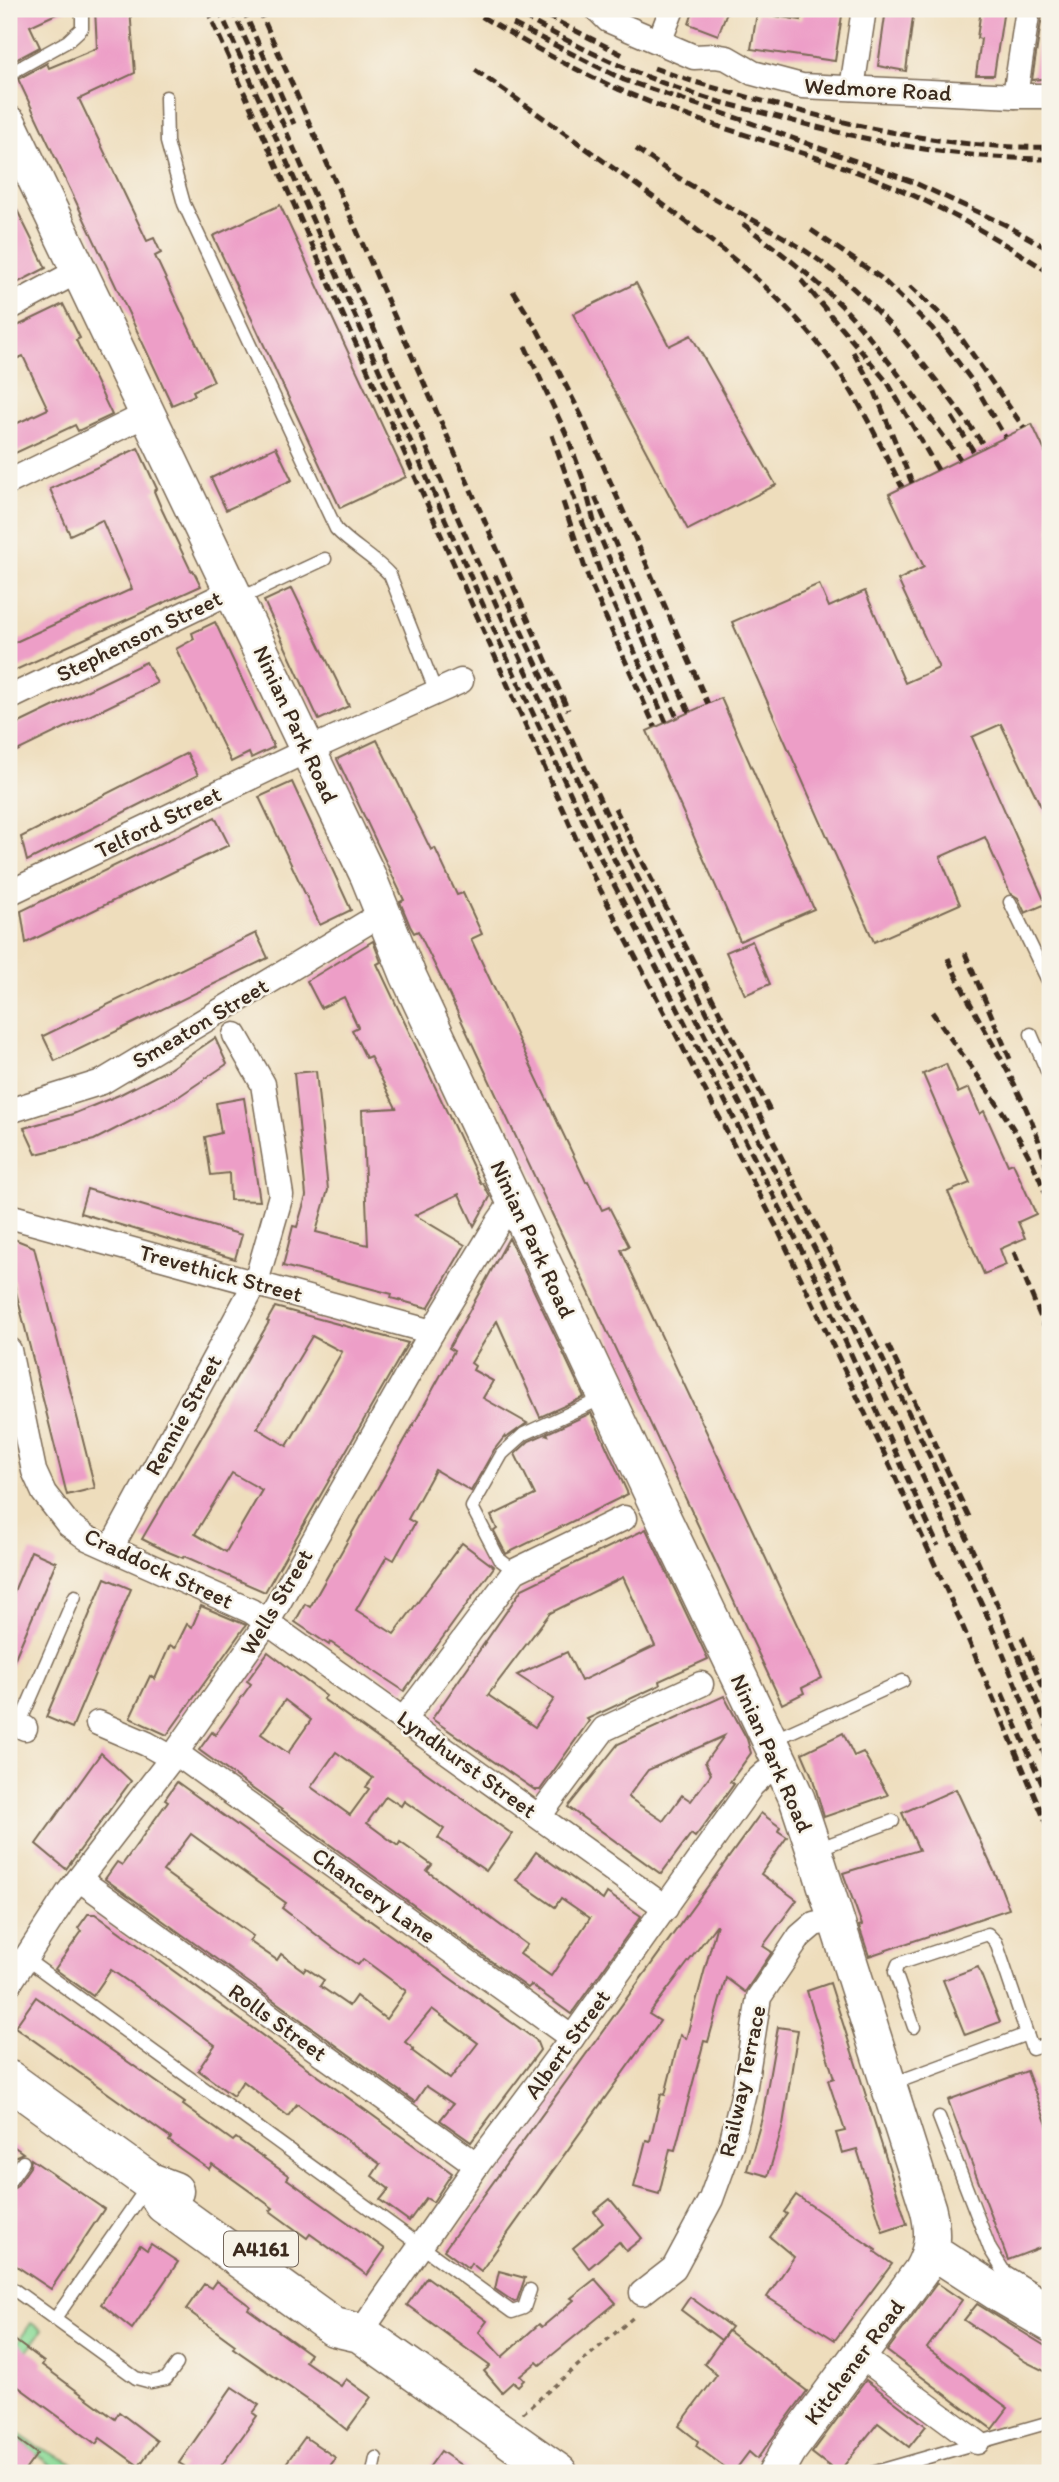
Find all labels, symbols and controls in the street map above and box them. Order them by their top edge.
street label: Wedmore Road [804,71,953,107]
street label: Stephenson Street [52,584,227,688]
street label: Ninian Park Road [247,641,345,807]
street label: Telford Street [90,779,226,865]
street label: Smeaton Street [127,971,273,1075]
street label: Ninian Park Road [484,1156,582,1322]
street label: Trevethick Street [136,1238,306,1308]
street label: Rennie Street [138,1350,228,1480]
street label: Craddock Street [80,1521,238,1615]
street label: Wells Street [233,1543,319,1660]
street label: Ninian Park Road [725,1669,819,1837]
street label: Lyndhurst Street [392,1704,542,1824]
street label: Chancery Lane [307,1841,441,1949]
street label: Rolls Street [223,1977,333,2067]
street label: Albert Street [518,1984,616,2104]
street label: Railway Terrace [712,2003,772,2159]
road number: A4161 [224,2232,298,2266]
street label: Kitchener Road [798,2293,911,2430]

